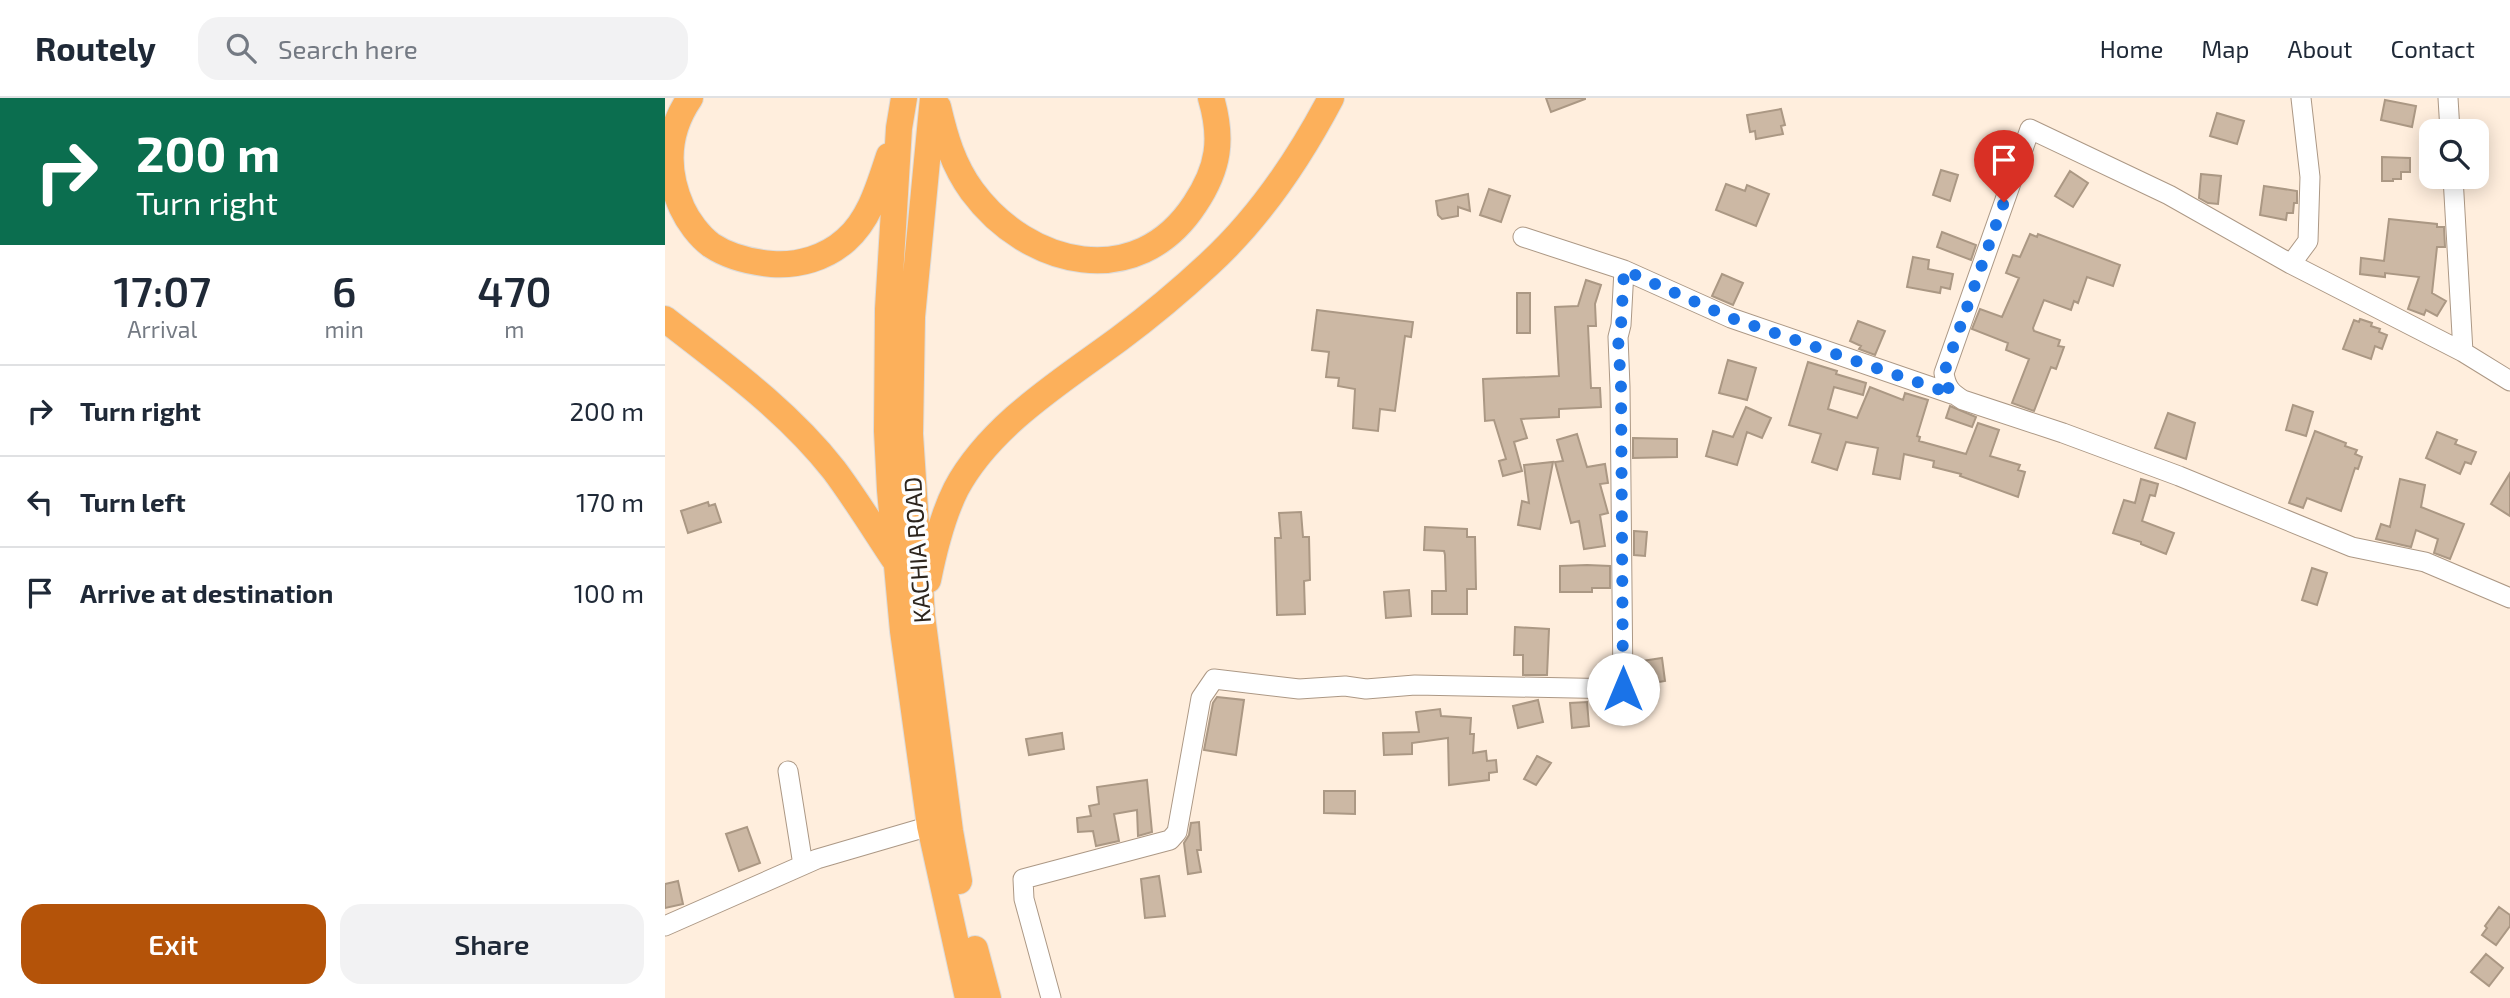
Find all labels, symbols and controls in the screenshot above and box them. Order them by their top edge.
search box [198,17,688,80]
text: Routely [35,28,156,68]
icon: search [222,29,260,67]
text: Search here [278,33,418,64]
text: Home [2100,34,2163,63]
text: Map [2201,34,2249,63]
text: About [2287,34,2353,63]
text: Contact [2391,34,2475,63]
map controls [2419,119,2489,189]
button: search [2419,119,2489,189]
text: 200 m [136,123,280,182]
icon: right [21,126,112,217]
pin [1974,130,2034,202]
icon: arrive [1985,141,2023,179]
text: Turn right [136,183,278,221]
text: 17:07 [113,265,211,315]
text: 6 [332,265,356,315]
text: 470 [477,265,552,315]
text: Arrival [127,315,197,343]
text: min [325,315,364,343]
text: m [504,315,524,343]
icon: right [21,392,59,430]
text: Turn right [80,395,201,426]
text: 200 m [569,395,644,426]
street label: KACHIA ROAD [897,476,936,624]
icon: left [21,483,59,521]
text: Turn left [80,486,186,517]
text: 170 m [576,486,644,517]
icon: arrive [21,574,59,612]
text: Arrive at destination [80,577,333,608]
text: 100 m [574,577,644,608]
position arrow [1586,652,1660,726]
button: Exit [21,904,326,984]
button: Share [340,904,644,984]

